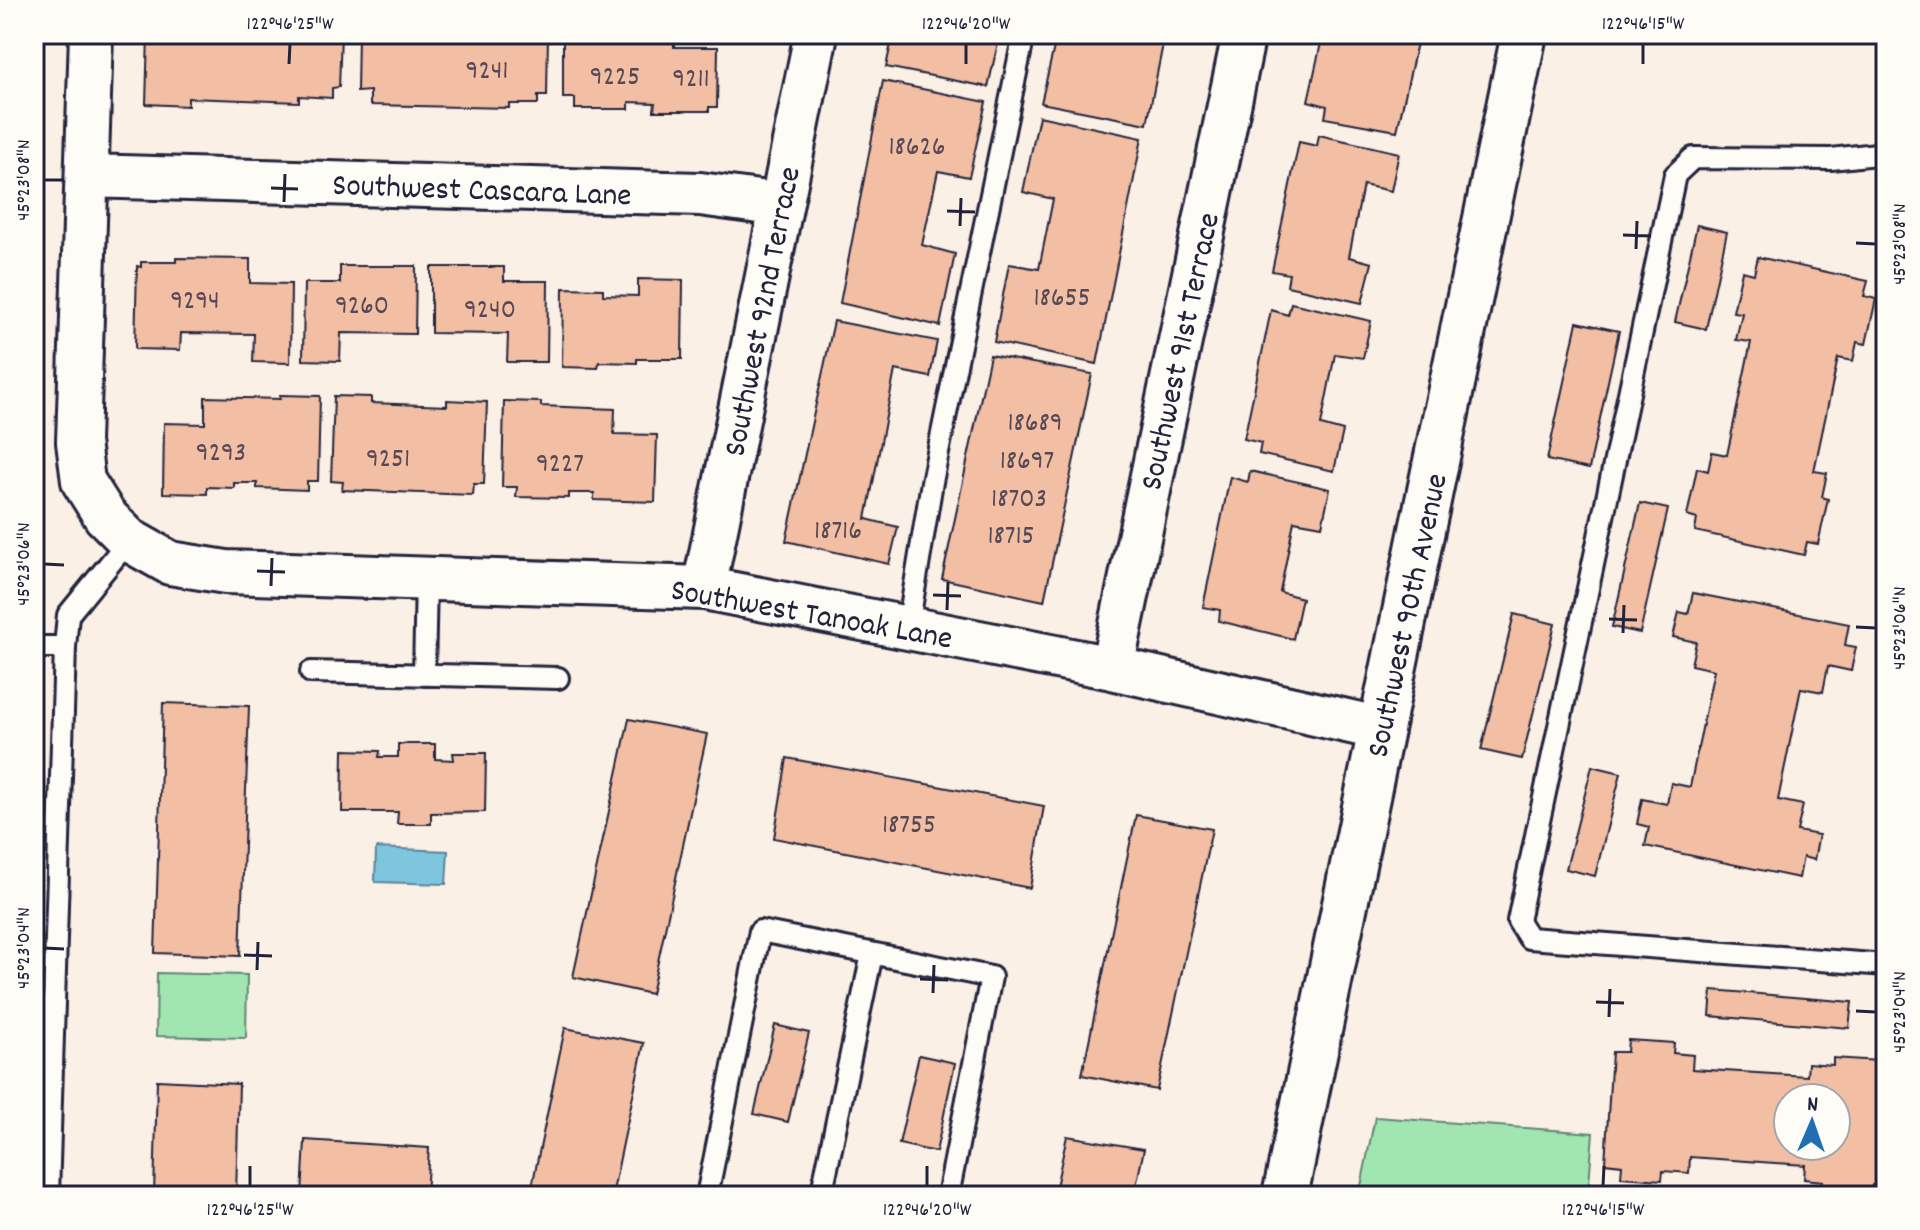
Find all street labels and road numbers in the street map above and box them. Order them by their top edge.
street label: Southwest 92nd Terrace [714,163,816,461]
street label: Southwest Cascara Lane [331,165,632,221]
street label: Southwest 91st Terrace [1131,209,1235,495]
street label: Southwest 90th Avenue [1357,470,1462,762]
street label: Southwest Tanoak Lane [667,570,956,664]

